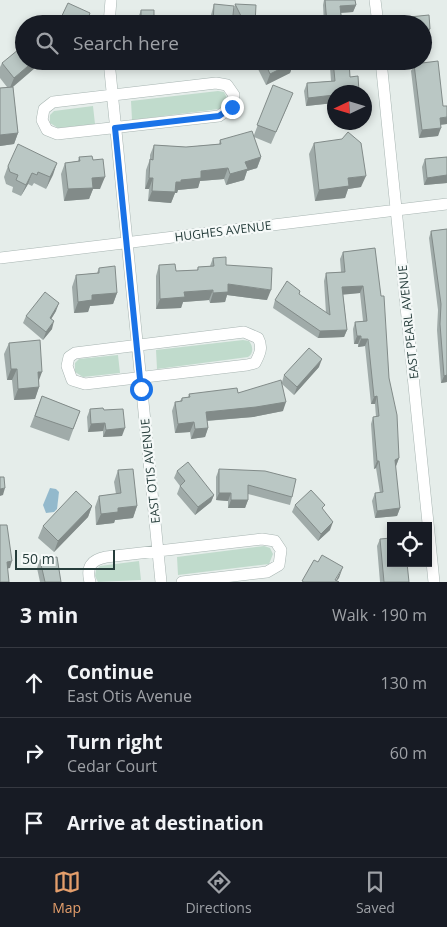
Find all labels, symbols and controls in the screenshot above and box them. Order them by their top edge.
search box [15,15,432,70]
icon: search [33,29,61,57]
text: Search here [73,30,179,56]
north arrow [327,85,372,130]
route end [221,96,244,119]
street label: HUGHES AVENUE [174,217,272,245]
street label: EAST PEARL AVENUE [394,264,422,380]
route start [130,378,153,401]
street label: EAST OTIS AVENUE [136,418,164,524]
map controls [387,522,432,567]
button: locate [387,522,432,567]
scale bar [15,547,115,570]
text: 50 m [22,549,55,568]
text: 3 min [20,601,78,629]
text: Walk · 190 m [332,604,427,626]
text: Continue [67,659,154,685]
icon: ahead [20,669,48,697]
text: 130 m [381,672,427,694]
text: East Otis Avenue [67,685,192,707]
text: Turn right [67,729,162,755]
icon: right [20,739,48,767]
text: 60 m [390,742,427,764]
text: Cedar Court [67,755,157,777]
icon: arrive [20,809,48,837]
text: Arrive at destination [67,810,264,836]
tab: Map [52,868,81,917]
tab: Directions [185,868,252,917]
tab: Saved [356,868,395,917]

